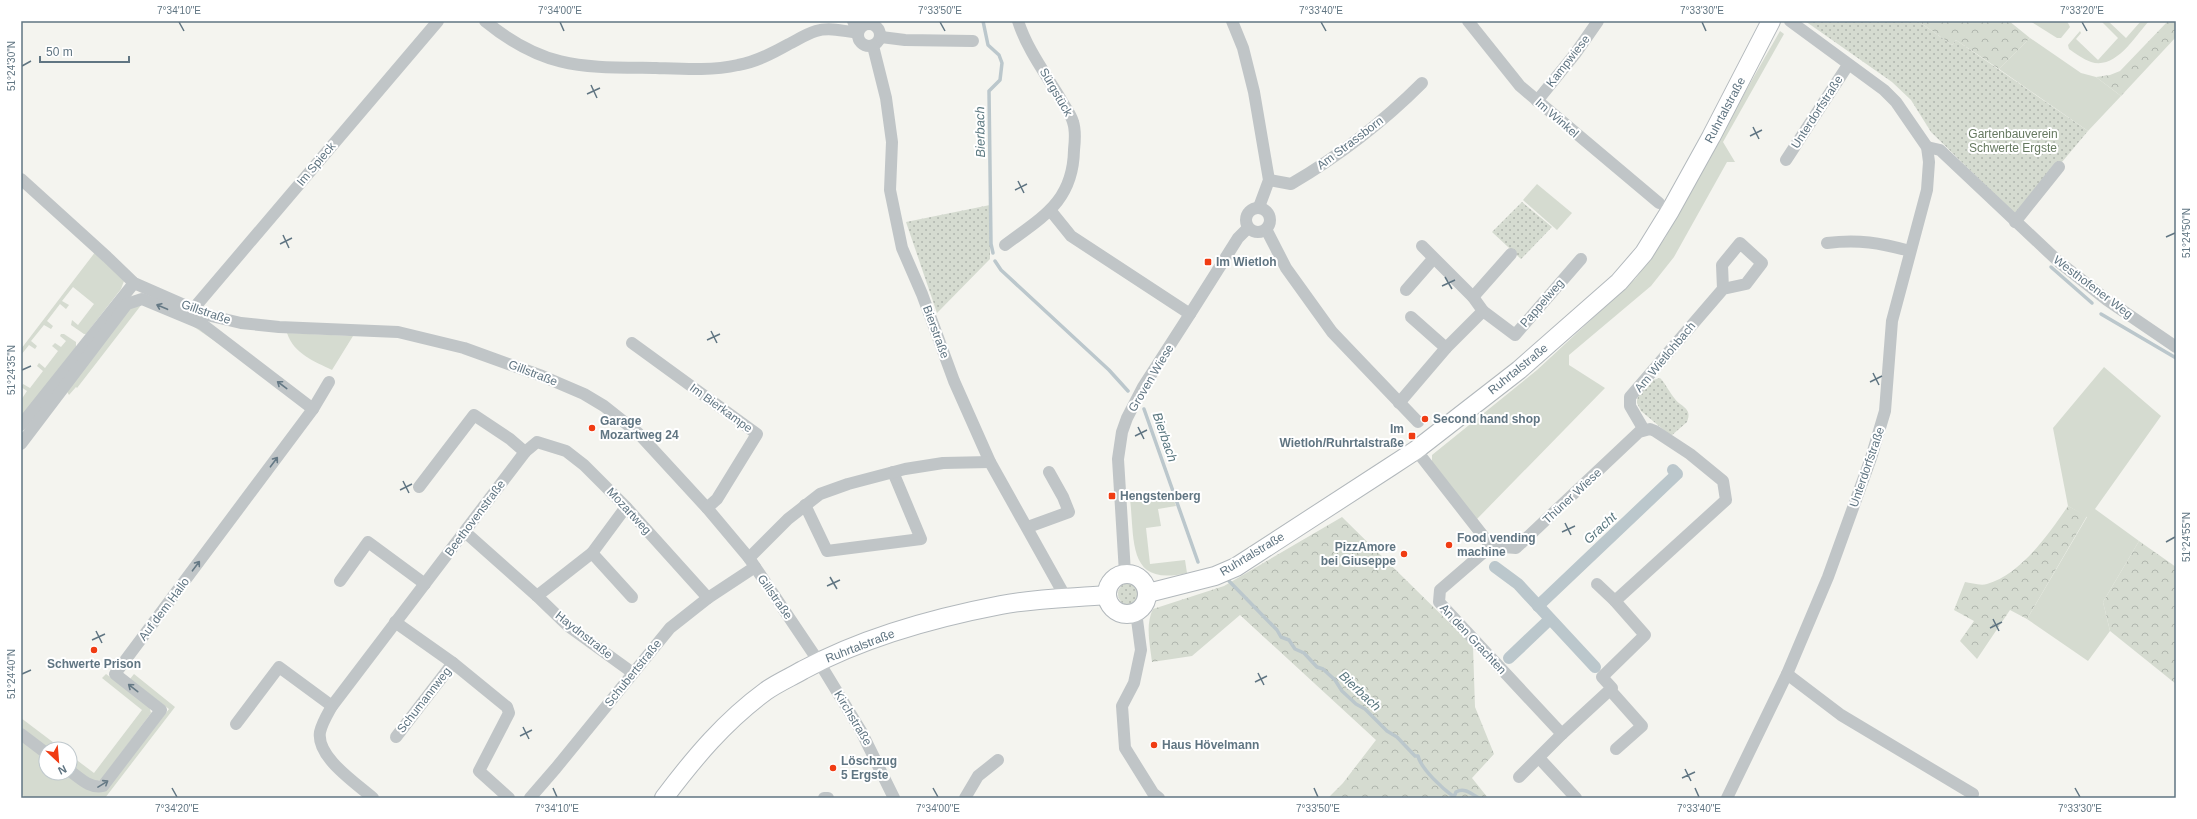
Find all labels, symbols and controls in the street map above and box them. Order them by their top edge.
text: 7°34'10"E [157,5,201,16]
text: 7°34'00"E [538,5,582,16]
text: 7°33'50"E [918,5,962,16]
text: 7°33'40"E [1299,5,1343,16]
text: 7°33'30"E [1680,5,1724,16]
text: 7°33'20"E [2060,5,2104,16]
street label: Kampwiese [1543,32,1593,90]
scale bar [40,38,129,64]
text: 51°24'30"N [6,41,17,91]
text: 50 m [46,45,73,59]
street label: Sürgstück [1037,65,1076,119]
street label: Unterdorfstraße [1788,73,1846,151]
street label: Ruhrtalstraße [1702,74,1748,145]
street label: Im Winkel [1533,95,1581,141]
water label: Bierbach [972,106,988,158]
street label: Am Strassborn [1314,114,1386,172]
park label: Gartenbauverein Schwerte Ergste [1968,127,2058,155]
street label: Im Spieck [294,139,339,189]
text: 51°24'50"N [2181,208,2192,258]
street label: Westhofener Weg [2051,253,2135,321]
place label: Im Wietloh [1216,255,1277,269]
marker: Im Wietloh [1203,257,1213,267]
street label: Pappelweg [1517,276,1567,330]
street label: Gillstraße [179,297,233,327]
one-way arrow [157,303,169,311]
street label: Bierstraße [920,304,952,361]
street label: Am Wietlohbach [1632,319,1698,395]
street label: Ruhrtalstraße [1485,340,1551,397]
street label: Groven Wiese [1125,342,1177,414]
text: 51°24'35"N [6,345,17,395]
street label: Gillstraße [507,357,560,389]
one-way arrow [277,381,288,389]
street label: Im Bierkampe [687,381,755,436]
water label: Bierbach [1150,410,1180,464]
place label: Second hand shop [1433,412,1540,426]
place label: Garage Mozartweg 24 [600,414,679,442]
marker: Second hand shop [1420,414,1430,424]
place label: Im Wietloh/Ruhrtalstraße [1279,422,1404,450]
marker: Garage Mozartweg 24 [587,423,597,433]
street label: Unterdorfstraße [1847,425,1887,509]
marker: Im Wietloh/Ruhrtalstraße [1407,431,1417,441]
one-way arrow [270,456,278,467]
street label: Thüner Wiese [1540,465,1604,527]
street label: Beethovenstraße [442,477,508,559]
street label: Mozartweg [604,485,654,537]
place label: Hengstenberg [1120,489,1201,503]
marker: Hengstenberg [1107,491,1117,501]
water label: Gracht [1581,508,1620,547]
text: 51°24'55"N [2181,512,2192,562]
street label: Ruhrtalstraße [1217,529,1287,579]
place label: Food vending machine [1457,531,1536,559]
place label: PizzAmore bei Giuseppe [1321,540,1396,568]
marker: Food vending machine [1444,540,1454,550]
marker: PizzAmore bei Giuseppe [1399,549,1409,559]
one-way arrow [192,560,200,571]
street label: Gillstraße [755,572,796,622]
street label: Auf dem Hallo [136,574,192,643]
street label: An den Grachten [1437,601,1509,677]
street label: Haydnstraße [553,608,616,662]
street label: Ruhrtalstraße [824,626,897,666]
street label: Schubertstraße [602,636,664,709]
marker: Schwerte Prison [89,645,99,655]
text: 51°24'40"N [6,649,17,699]
place label: Schwerte Prison [47,657,141,671]
street label: Schumannweg [394,664,454,736]
water label: Bierbach [1336,668,1384,714]
one-way arrow [127,684,138,693]
street label: Kirchstraße [831,688,875,748]
place label: Haus Hövelmann [1162,738,1259,752]
marker: Haus Hövelmann [1149,740,1159,750]
north arrow [38,741,78,781]
place label: Löschzug 5 Ergste [841,754,897,782]
text: N [56,763,69,777]
marker: Löschzug 5 Ergste [828,763,838,773]
one-way arrow [97,779,108,788]
text: 7°34'20"E [155,803,199,814]
text: 7°34'10"E [535,803,579,814]
text: 7°34'00"E [916,803,960,814]
text: 7°33'50"E [1296,803,1340,814]
text: 7°33'40"E [1677,803,1721,814]
text: 7°33'30"E [2058,803,2102,814]

